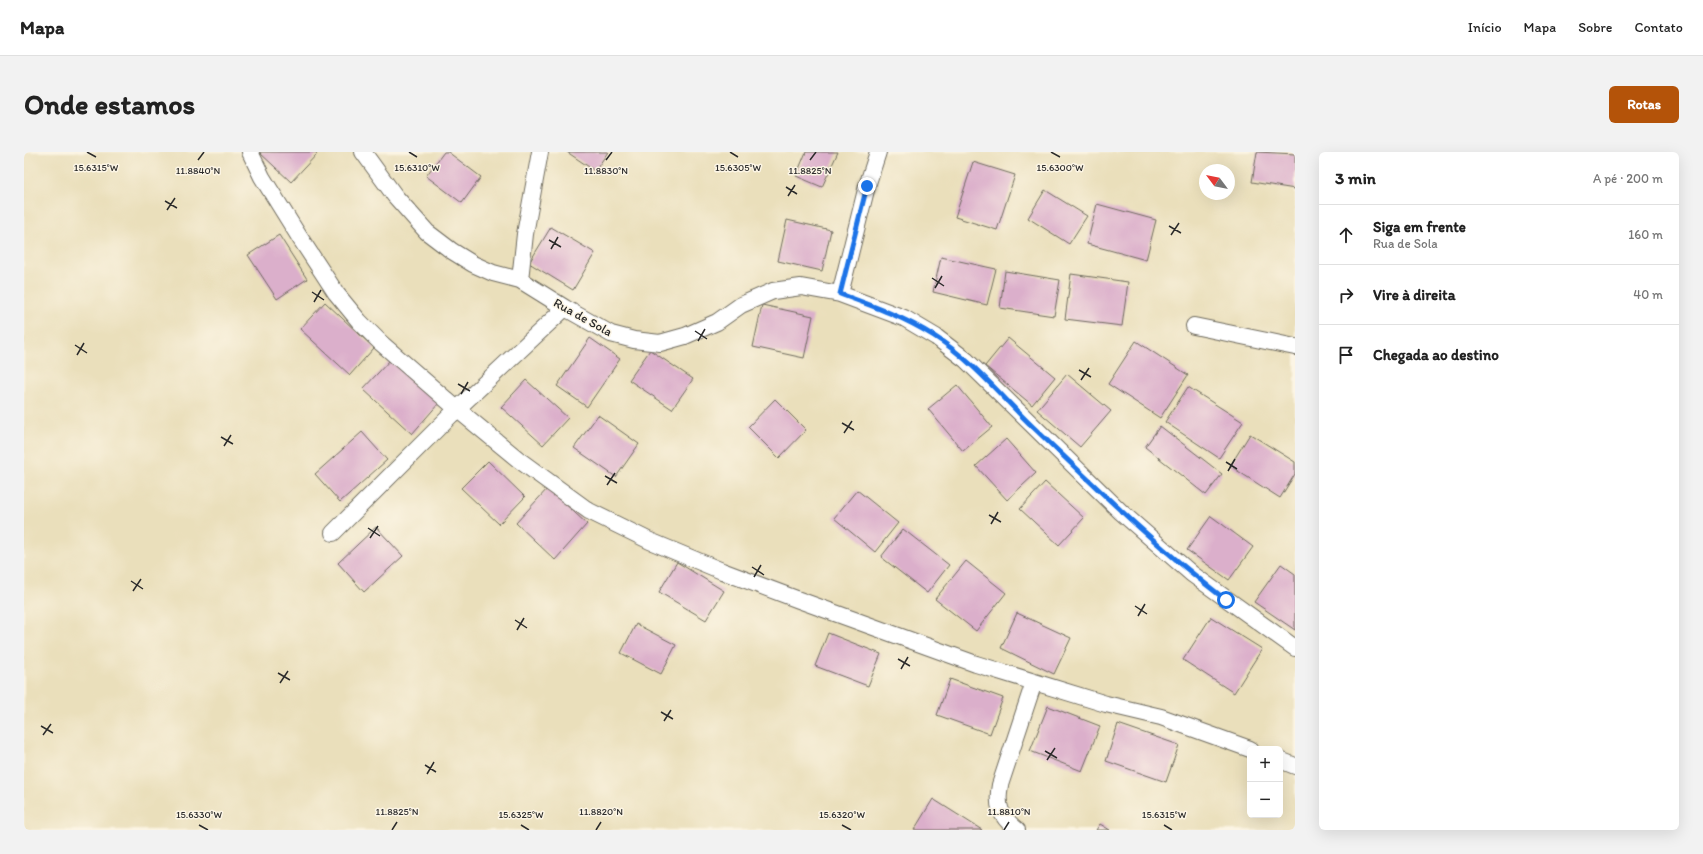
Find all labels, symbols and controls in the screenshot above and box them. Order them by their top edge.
text: Mapa [20,16,64,39]
text: Início [1468,19,1502,36]
text: Mapa [1524,19,1556,36]
text: Sobre [1578,19,1612,36]
text: Contato [1634,19,1683,36]
button: Rotas [1609,86,1679,123]
text: Onde estamos [24,87,195,121]
text: 15.6315°W [74,161,119,174]
text: 15.6310°W [394,161,440,174]
text: 15.6305°W [715,161,761,174]
text: 15.6300°W [1037,161,1084,174]
text: 11.8840°N [176,164,221,177]
text: 11.8830°N [584,164,628,177]
text: 11.8825°N [789,164,832,177]
north arrow [1199,164,1235,200]
text: 3 min [1335,168,1376,188]
text: A pé · 200 m [1593,171,1663,186]
route end [858,177,876,195]
text: Siga em frente [1373,218,1466,236]
icon: ahead [1335,224,1357,246]
text: 160 m [1628,227,1663,242]
text: Rua de Sola [1373,236,1438,251]
icon: right [1335,284,1357,306]
text: Vire à direita [1373,286,1456,304]
text: 40 m [1633,287,1663,302]
street label: Rua de Sola [551,295,615,340]
icon: arrive [1335,344,1357,366]
text: Chegada ao destino [1373,346,1499,364]
route start [1217,591,1235,609]
map controls [1247,746,1283,818]
button: + [1247,746,1283,782]
button: − [1247,782,1283,818]
text: 11.8825°N [376,805,419,818]
text: 11.8820°N [579,805,623,818]
text: 11.8810°N [987,805,1031,818]
text: 15.6330°W [176,808,223,821]
text: 15.6325°W [498,808,544,821]
text: 15.6320°W [819,808,865,821]
text: 15.6315°W [1142,808,1187,821]

